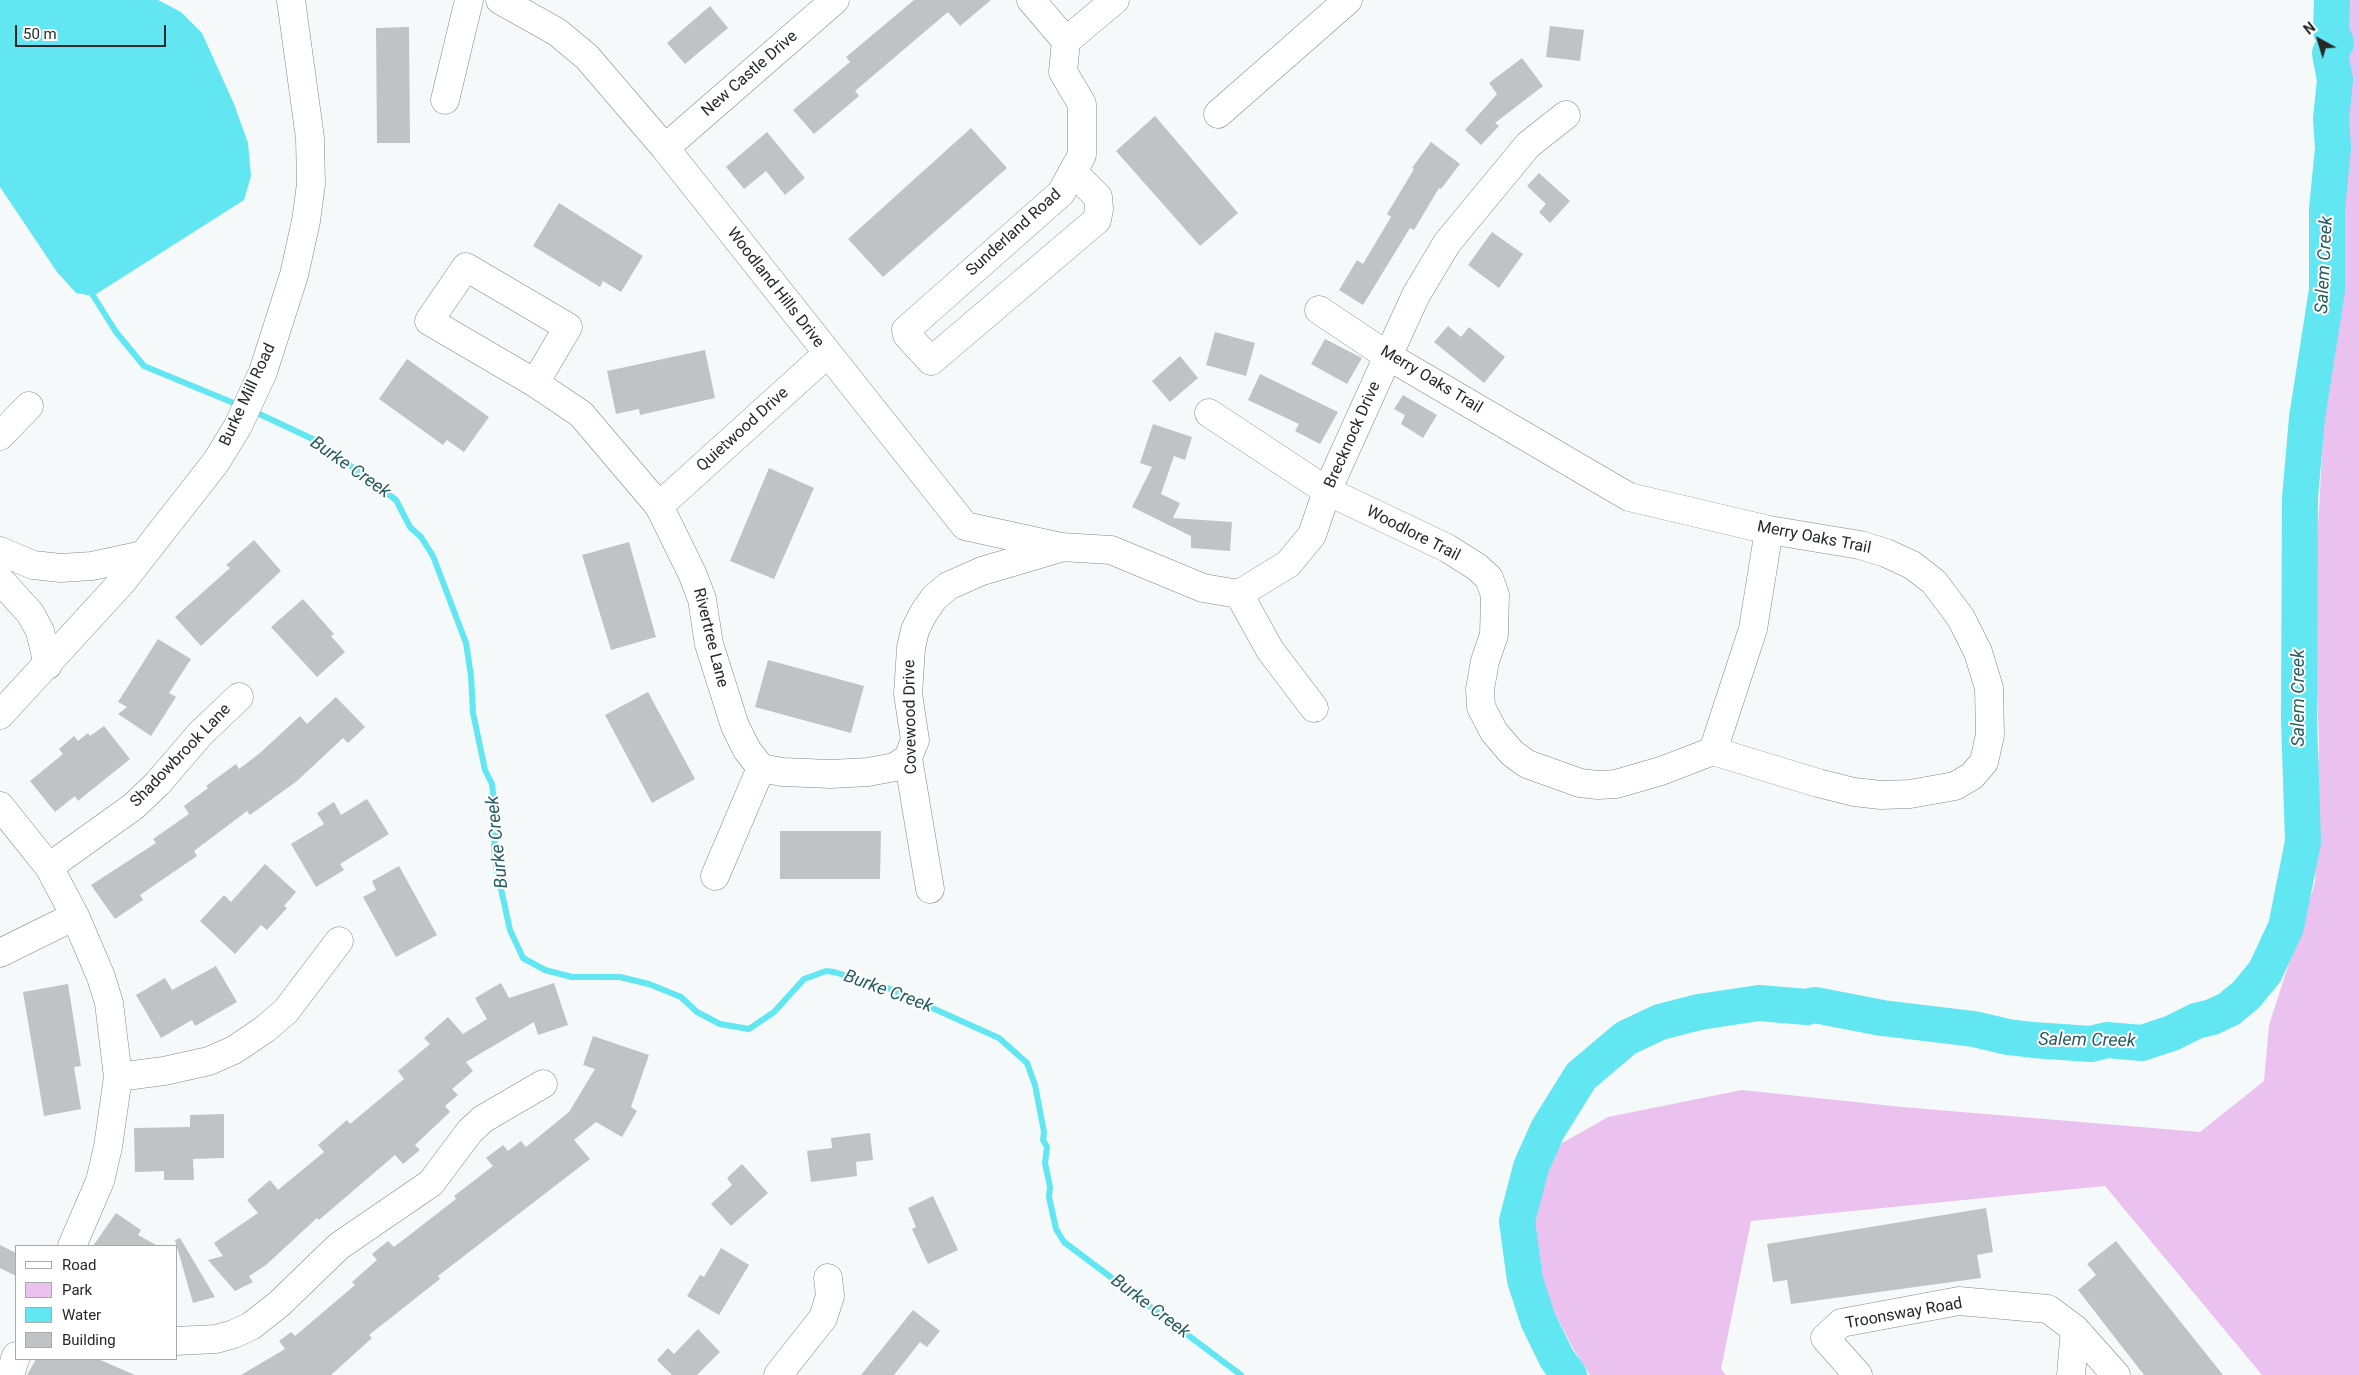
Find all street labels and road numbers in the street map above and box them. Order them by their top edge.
street label: New Castle Drive [698,27,802,121]
street label: Sunderland Road [963,185,1065,281]
street label: Woodland Hills Drive [722,224,828,352]
street label: Burke Mill Road [216,341,280,449]
street label: Merry Oaks Trail [1377,342,1485,418]
street label: Brecknock Drive [1321,379,1385,491]
street label: Quietwood Drive [693,384,793,476]
street label: Woodlore Trail [1363,502,1463,566]
street label: Merry Oaks Trail [1755,518,1873,558]
street label: Rivertree Lane [688,586,732,690]
street label: Covewood Drive [900,659,922,775]
street label: Shadowbrook Lane [127,700,235,812]
street label: Troonsway Road [1844,1294,1964,1334]

